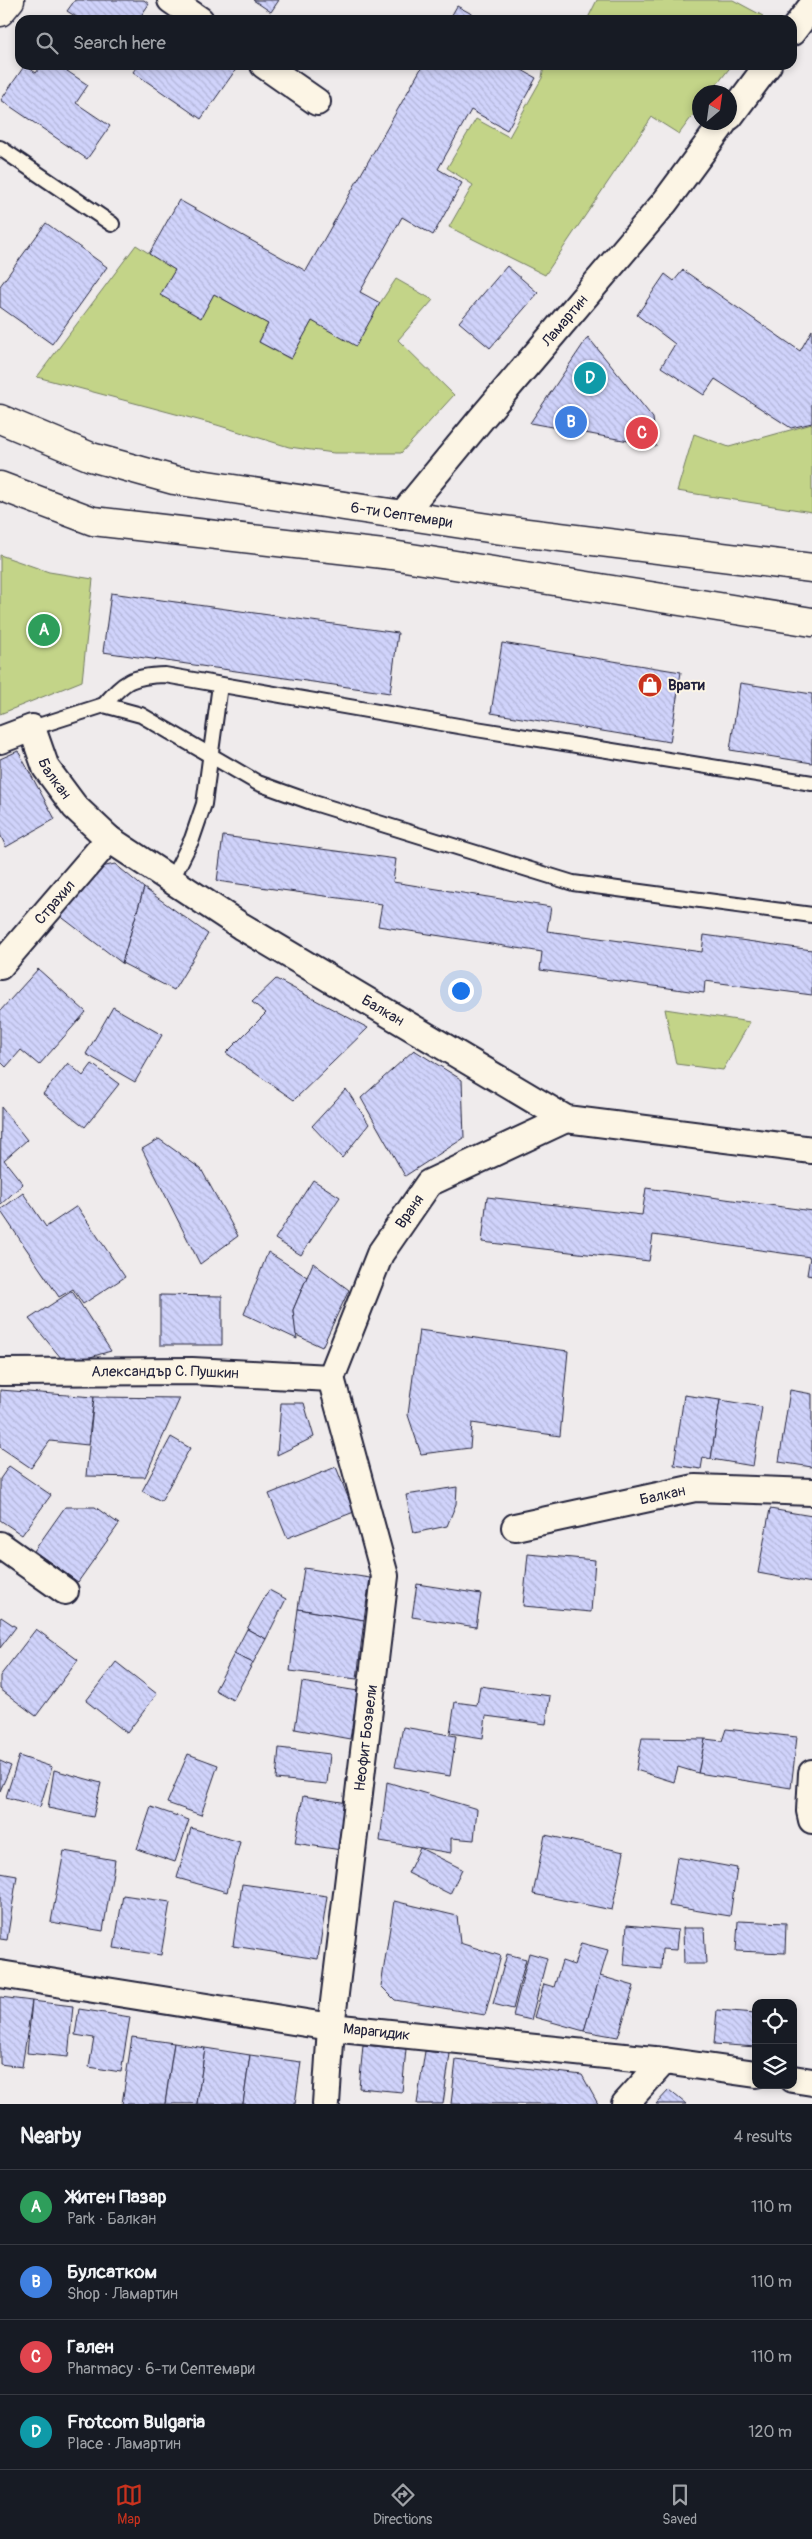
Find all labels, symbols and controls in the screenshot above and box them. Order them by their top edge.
search box [15,15,797,70]
icon: search [33,29,61,57]
text: Search here [73,31,166,55]
north arrow [692,85,737,130]
street label: Ламартин [537,291,592,351]
pin: D [574,359,606,397]
pin: B [555,403,587,441]
pin: C [626,414,658,452]
street label: 6-ти Септември [349,498,454,532]
pin: A [28,611,60,649]
shop icon: Врати [637,672,663,698]
place label: Врати [668,676,705,695]
street label: Балкан [33,756,75,803]
street label: Страхил [31,876,80,929]
your location [448,978,474,1004]
street label: Балкан [358,991,407,1031]
street label: Враня [391,1191,428,1232]
street label: Александър С. Пушкин [91,1362,239,1383]
street label: Балкан [638,1481,687,1510]
street label: Неофит Бозвели [350,1684,382,1792]
map controls [752,1999,797,2089]
button: locate [752,1999,797,2044]
street label: Марагидик [342,2019,411,2045]
button: layers [752,2044,797,2089]
text: Nearby [20,2123,81,2150]
text: 4 results [734,2127,792,2147]
text: Житен Пазар [67,2185,167,2209]
text: A [31,2197,41,2217]
text: 110 m [751,2197,792,2217]
text: Park · Балкан [67,2209,156,2229]
text: Булсатком [67,2260,157,2284]
text: B [31,2272,41,2292]
text: 110 m [751,2272,792,2292]
text: Shop · Ламартин [67,2284,178,2304]
text: Гален [67,2335,114,2359]
text: C [31,2347,41,2367]
text: 110 m [751,2347,792,2367]
text: Pharmacy · 6-ти Септември [67,2359,255,2379]
text: Frotcom Bulgaria [67,2410,205,2434]
text: D [31,2422,41,2442]
text: 120 m [748,2422,792,2442]
text: Place · Ламартин [67,2434,181,2454]
tab: Map [115,2481,143,2528]
tab: Directions [373,2481,432,2528]
tab: Saved [662,2481,697,2528]

